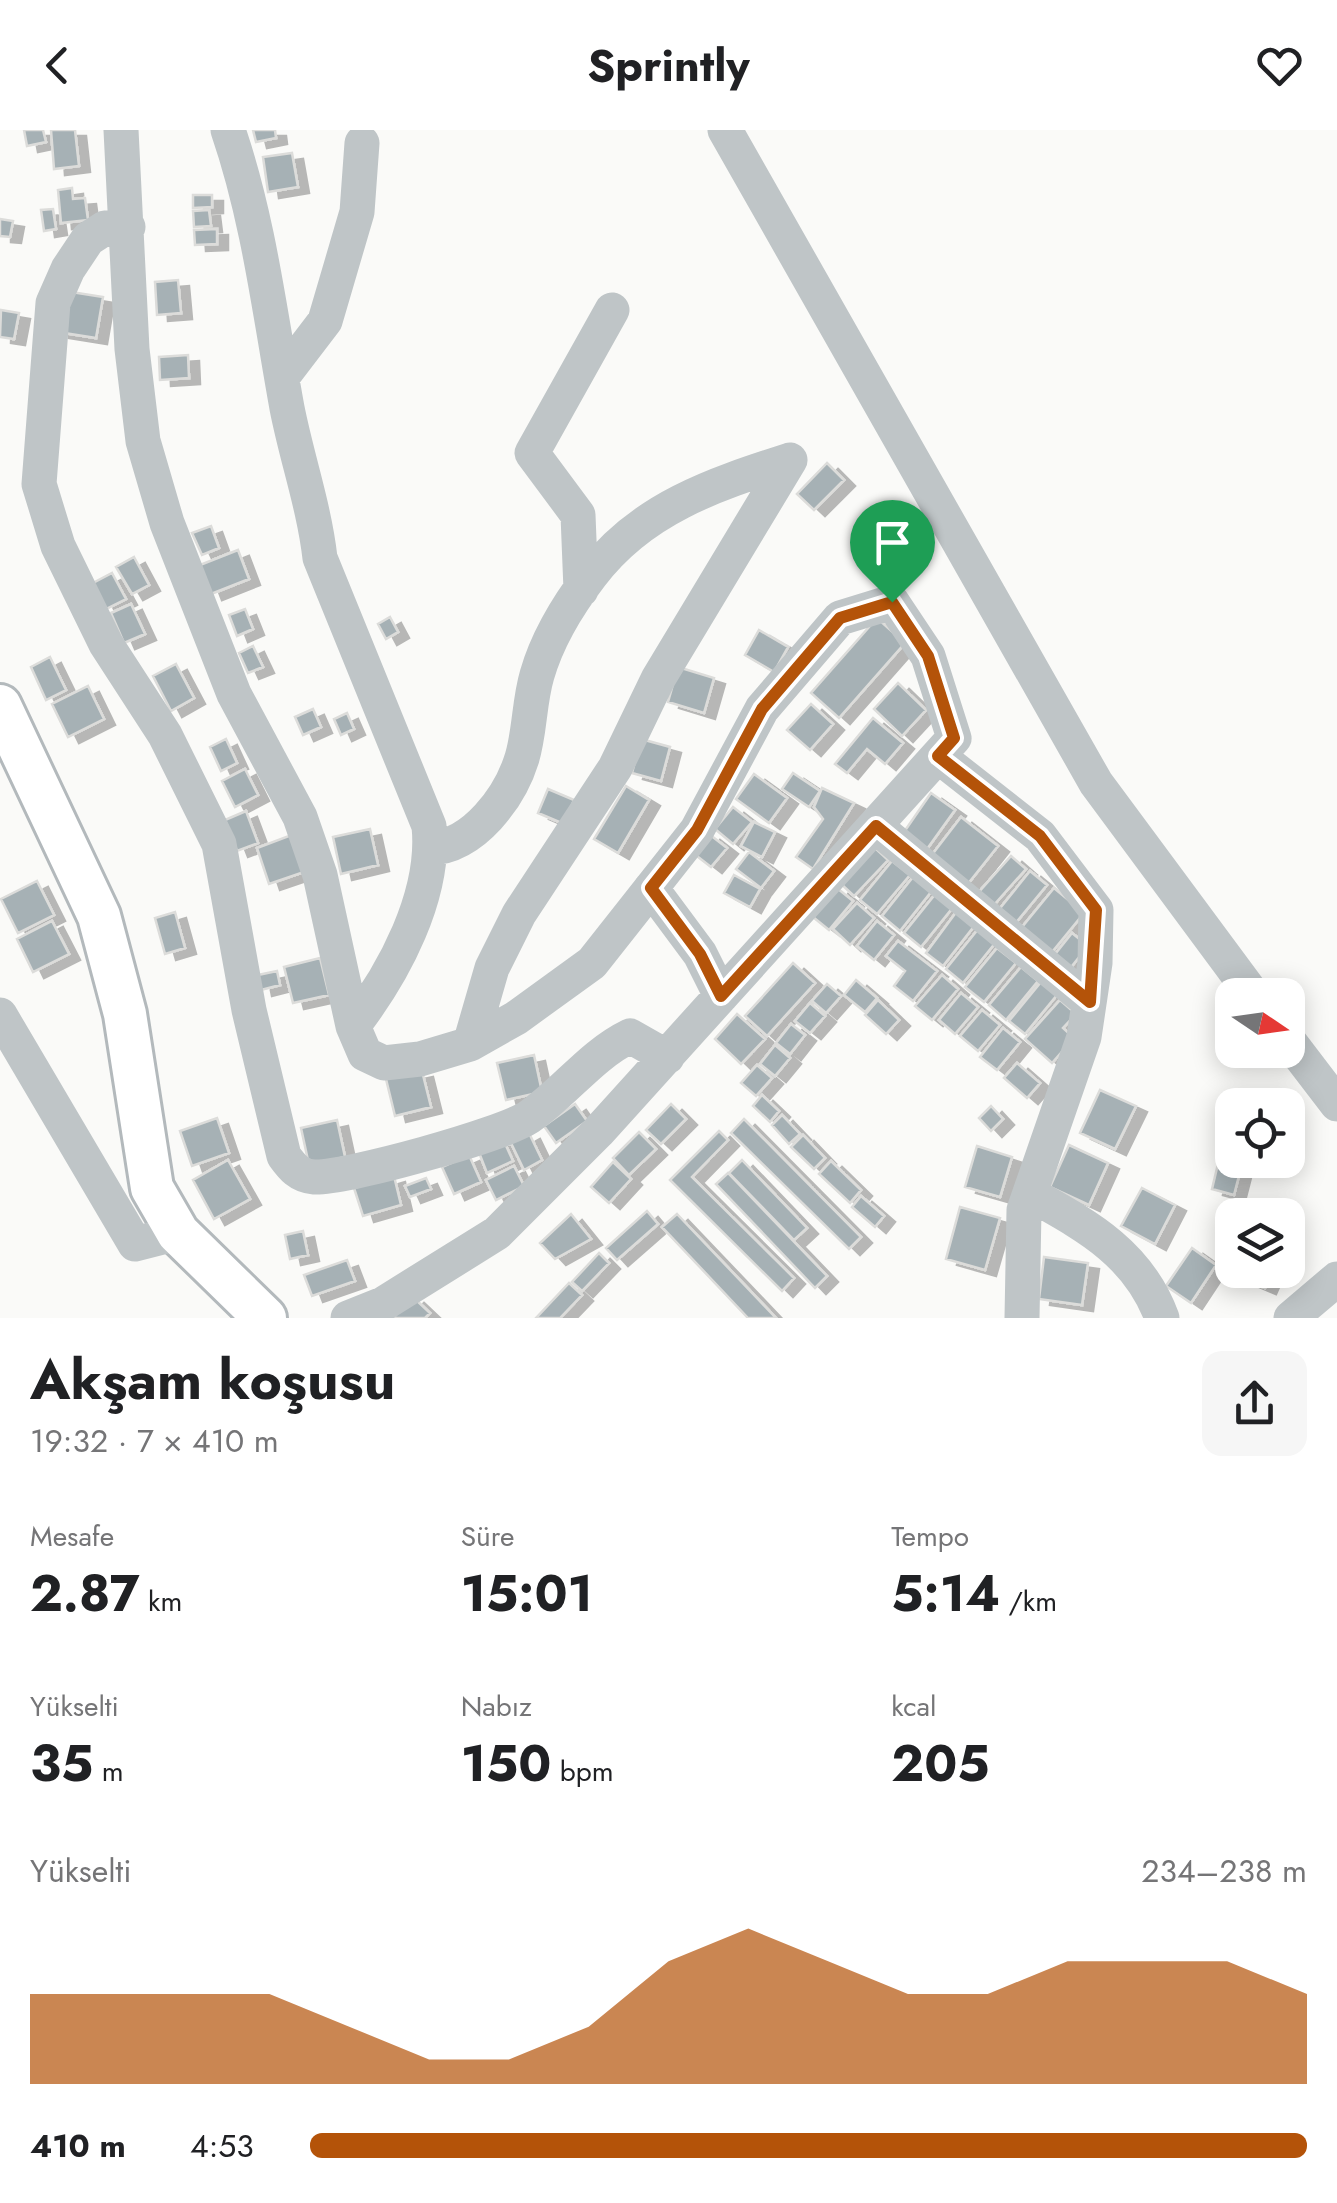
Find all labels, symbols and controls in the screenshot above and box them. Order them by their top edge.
text: Sprintly [587,33,750,98]
icon: back [30,38,85,93]
icon: heart [1252,38,1307,93]
pin [850,500,935,603]
icon: arrive [865,515,920,570]
north arrow [1215,978,1305,1068]
map controls [1215,978,1305,1288]
button: locate [1215,1088,1305,1178]
button: layers [1215,1198,1305,1288]
text: Akşam koşusu [30,1340,395,1420]
button: share [1202,1351,1307,1456]
text: 19:32 · 7 × 410 m [30,1418,279,1464]
text: Mesafe [30,1516,114,1557]
text: Süre [461,1516,514,1557]
text: Tempo [891,1516,969,1557]
text: 2.87 [30,1557,140,1630]
text: 15:01 [461,1557,593,1630]
text: 5:14 [891,1557,1000,1630]
text: km [140,1581,182,1622]
text: /km [1000,1581,1057,1622]
text: Yükselti [30,1686,119,1727]
text: Nabız [461,1686,532,1727]
text: kcal [891,1686,937,1727]
text: 35 [30,1727,93,1800]
text: 150 [461,1727,551,1800]
text: 205 [891,1727,989,1800]
text: m [93,1751,124,1792]
text: bpm [551,1751,614,1792]
text: Yükselti [30,1848,132,1894]
text: 234–238 m [1141,1848,1307,1894]
text: 410 m [30,2123,126,2169]
text: 4:53 [190,2123,254,2169]

